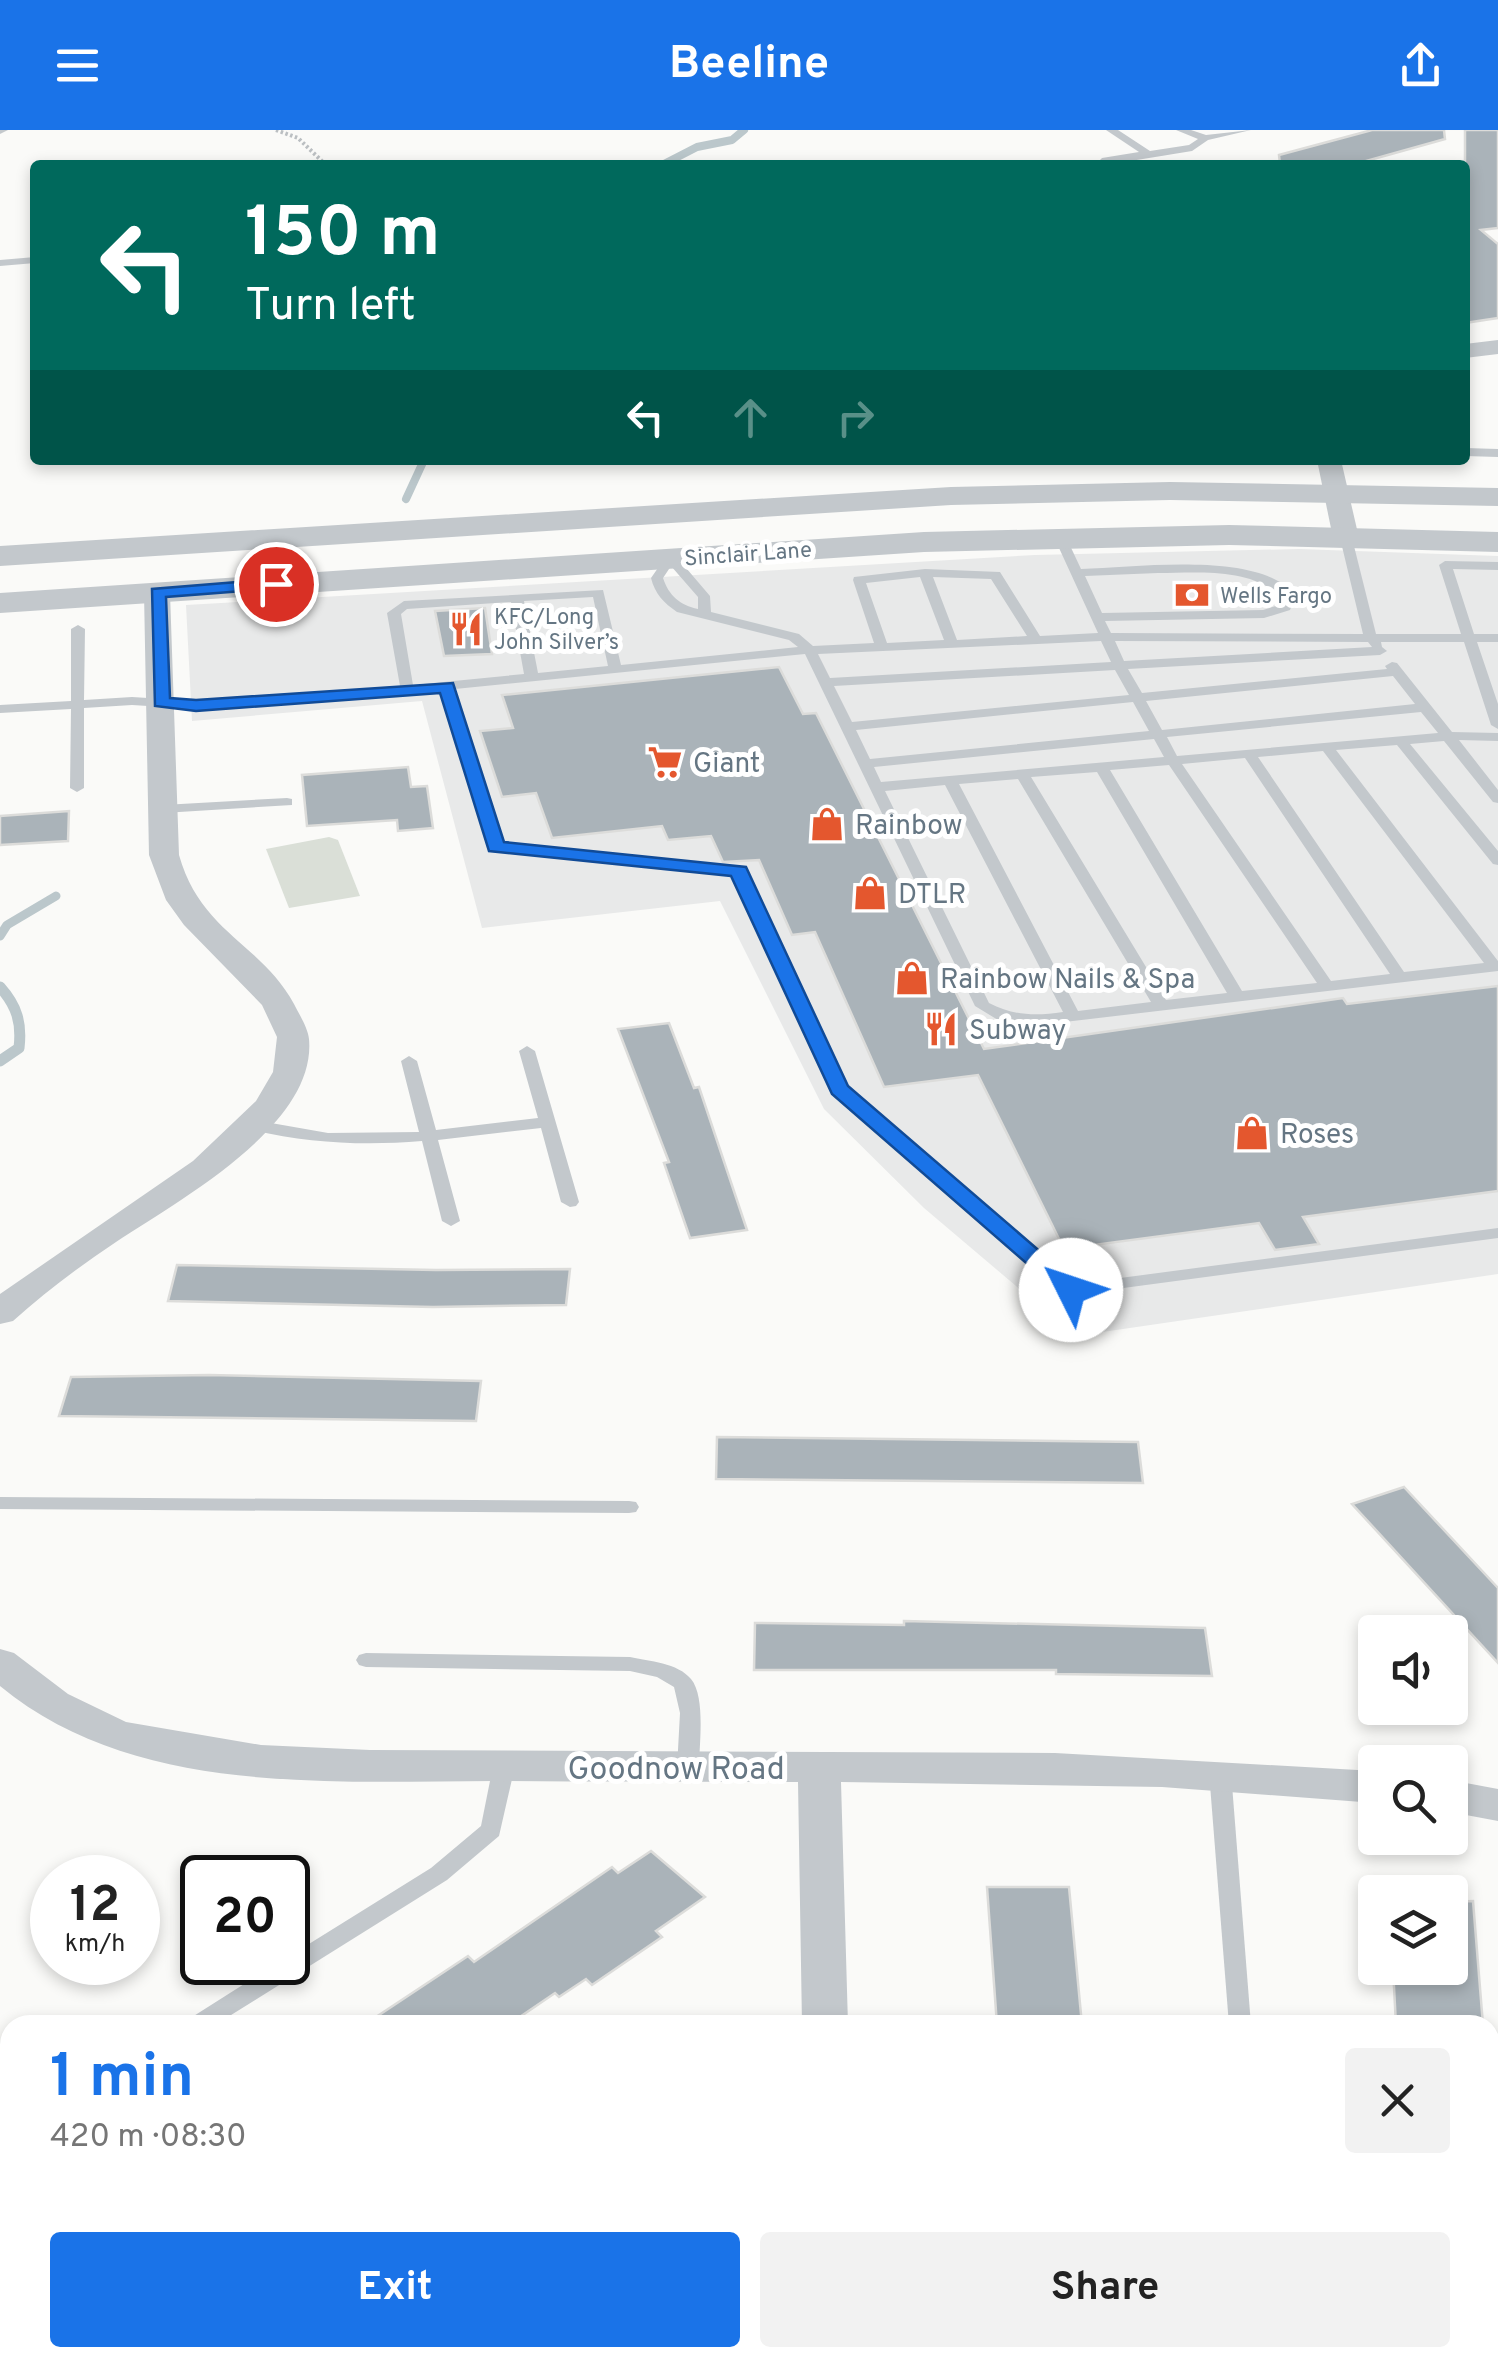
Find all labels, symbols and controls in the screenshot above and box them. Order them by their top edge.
text: Beeline [669,37,829,94]
icon: menu [50,38,105,93]
icon: share [1393,38,1448,93]
text: 150 m [245,192,440,281]
icon: left [80,200,210,330]
text: Turn left [245,279,416,336]
icon: left [618,390,673,445]
icon: ahead [723,390,778,445]
icon: right [828,390,883,445]
street label: Sinclair Lane [683,538,813,573]
pin [234,542,319,627]
icon: arrive [249,557,304,612]
bank icon: Wells Fargo [1173,576,1211,614]
place label: Wells Fargo [1220,584,1332,611]
place label: KFC/Long John Silver’s [494,605,619,657]
restaurant icon: KFC/Long John Silver’s [447,610,485,648]
supermarket icon: Giant [646,743,684,781]
place label: Giant [693,747,760,783]
shop icon: Rainbow [808,805,846,843]
place label: Rainbow [855,809,963,845]
shop icon: DTLR [851,874,889,912]
place label: DTLR [898,878,966,914]
shop icon: Rainbow Nails & Spa [893,959,931,997]
place label: Rainbow Nails & Spa [940,963,1195,999]
restaurant icon: Subway [922,1010,960,1048]
place label: Subway [969,1014,1066,1050]
shop icon: Roses [1233,1114,1271,1152]
place label: Roses [1280,1118,1354,1154]
position arrow [1019,1238,1123,1342]
map controls [1358,1615,1468,1985]
button: sound [1358,1615,1468,1725]
button: search [1358,1745,1468,1855]
street label: Goodnow Road [567,1751,785,1791]
speed limit sign: 20 [180,1855,310,1985]
button: layers [1358,1875,1468,1985]
text: 12 [70,1876,120,1939]
text: km/h [65,1929,125,1961]
text: 1 min [50,2042,194,2118]
button: close [1345,2048,1450,2153]
text: 420 m · 08:30 [50,2118,246,2158]
button: Exit [50,2232,740,2347]
button: Share [760,2232,1450,2347]

